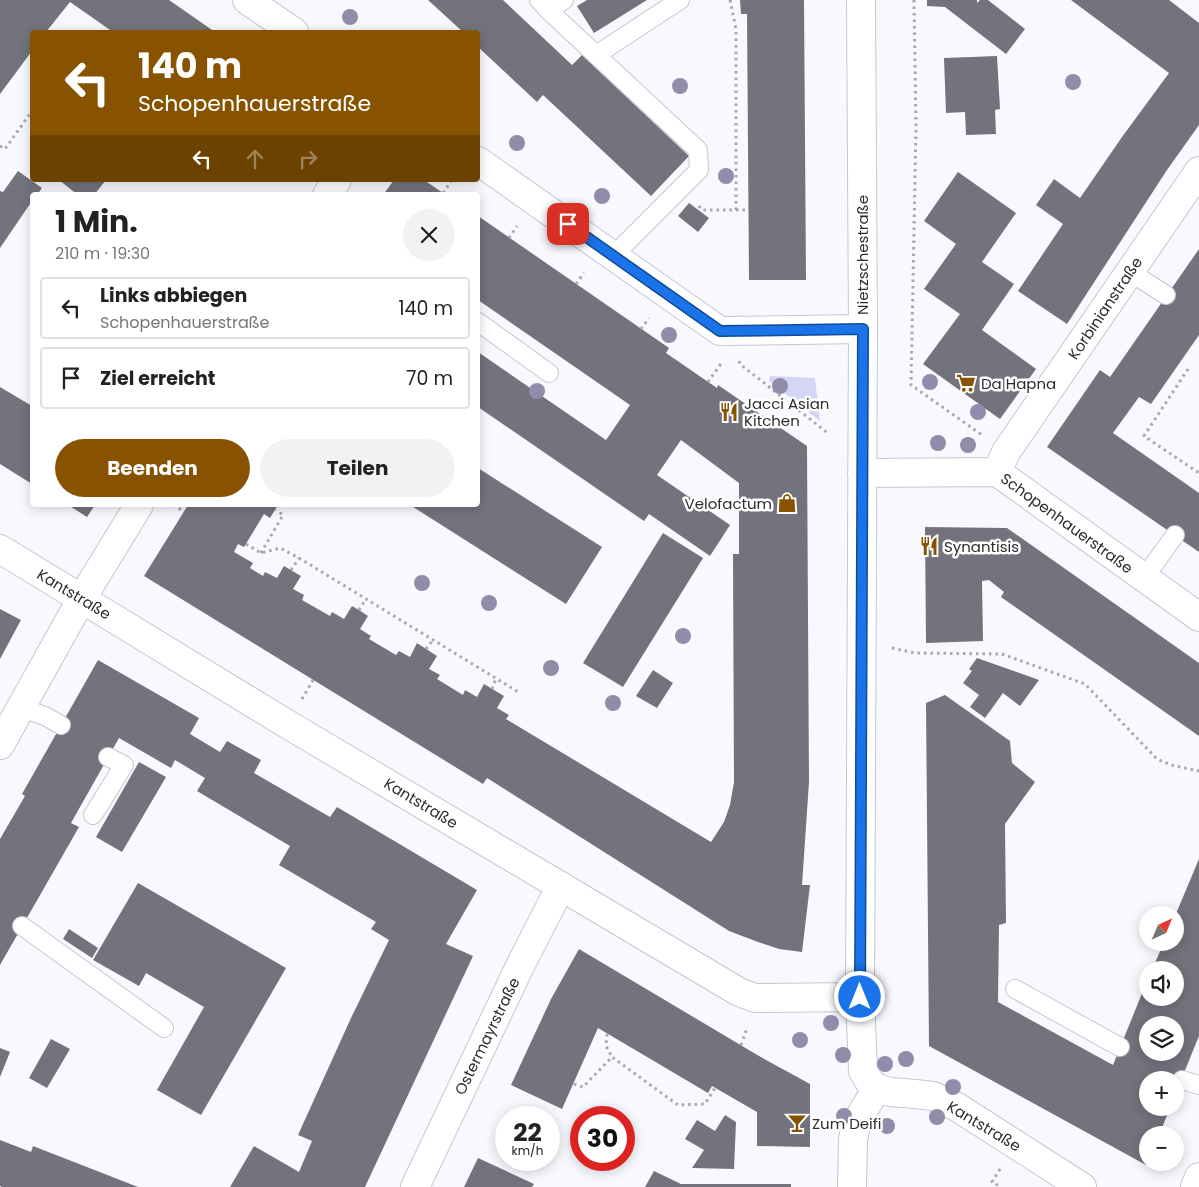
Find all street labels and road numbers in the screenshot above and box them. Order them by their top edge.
street label: Nietzschestraße [852,195,873,315]
street label: Korbinianstraße [1063,253,1147,363]
street label: Schopenhauerstraße [997,468,1137,578]
street label: Kantstraße [33,564,115,624]
street label: Kantstraße [380,773,462,833]
street label: Ostermayrstraße [449,974,525,1098]
street label: Kantstraße [943,1096,1025,1156]

